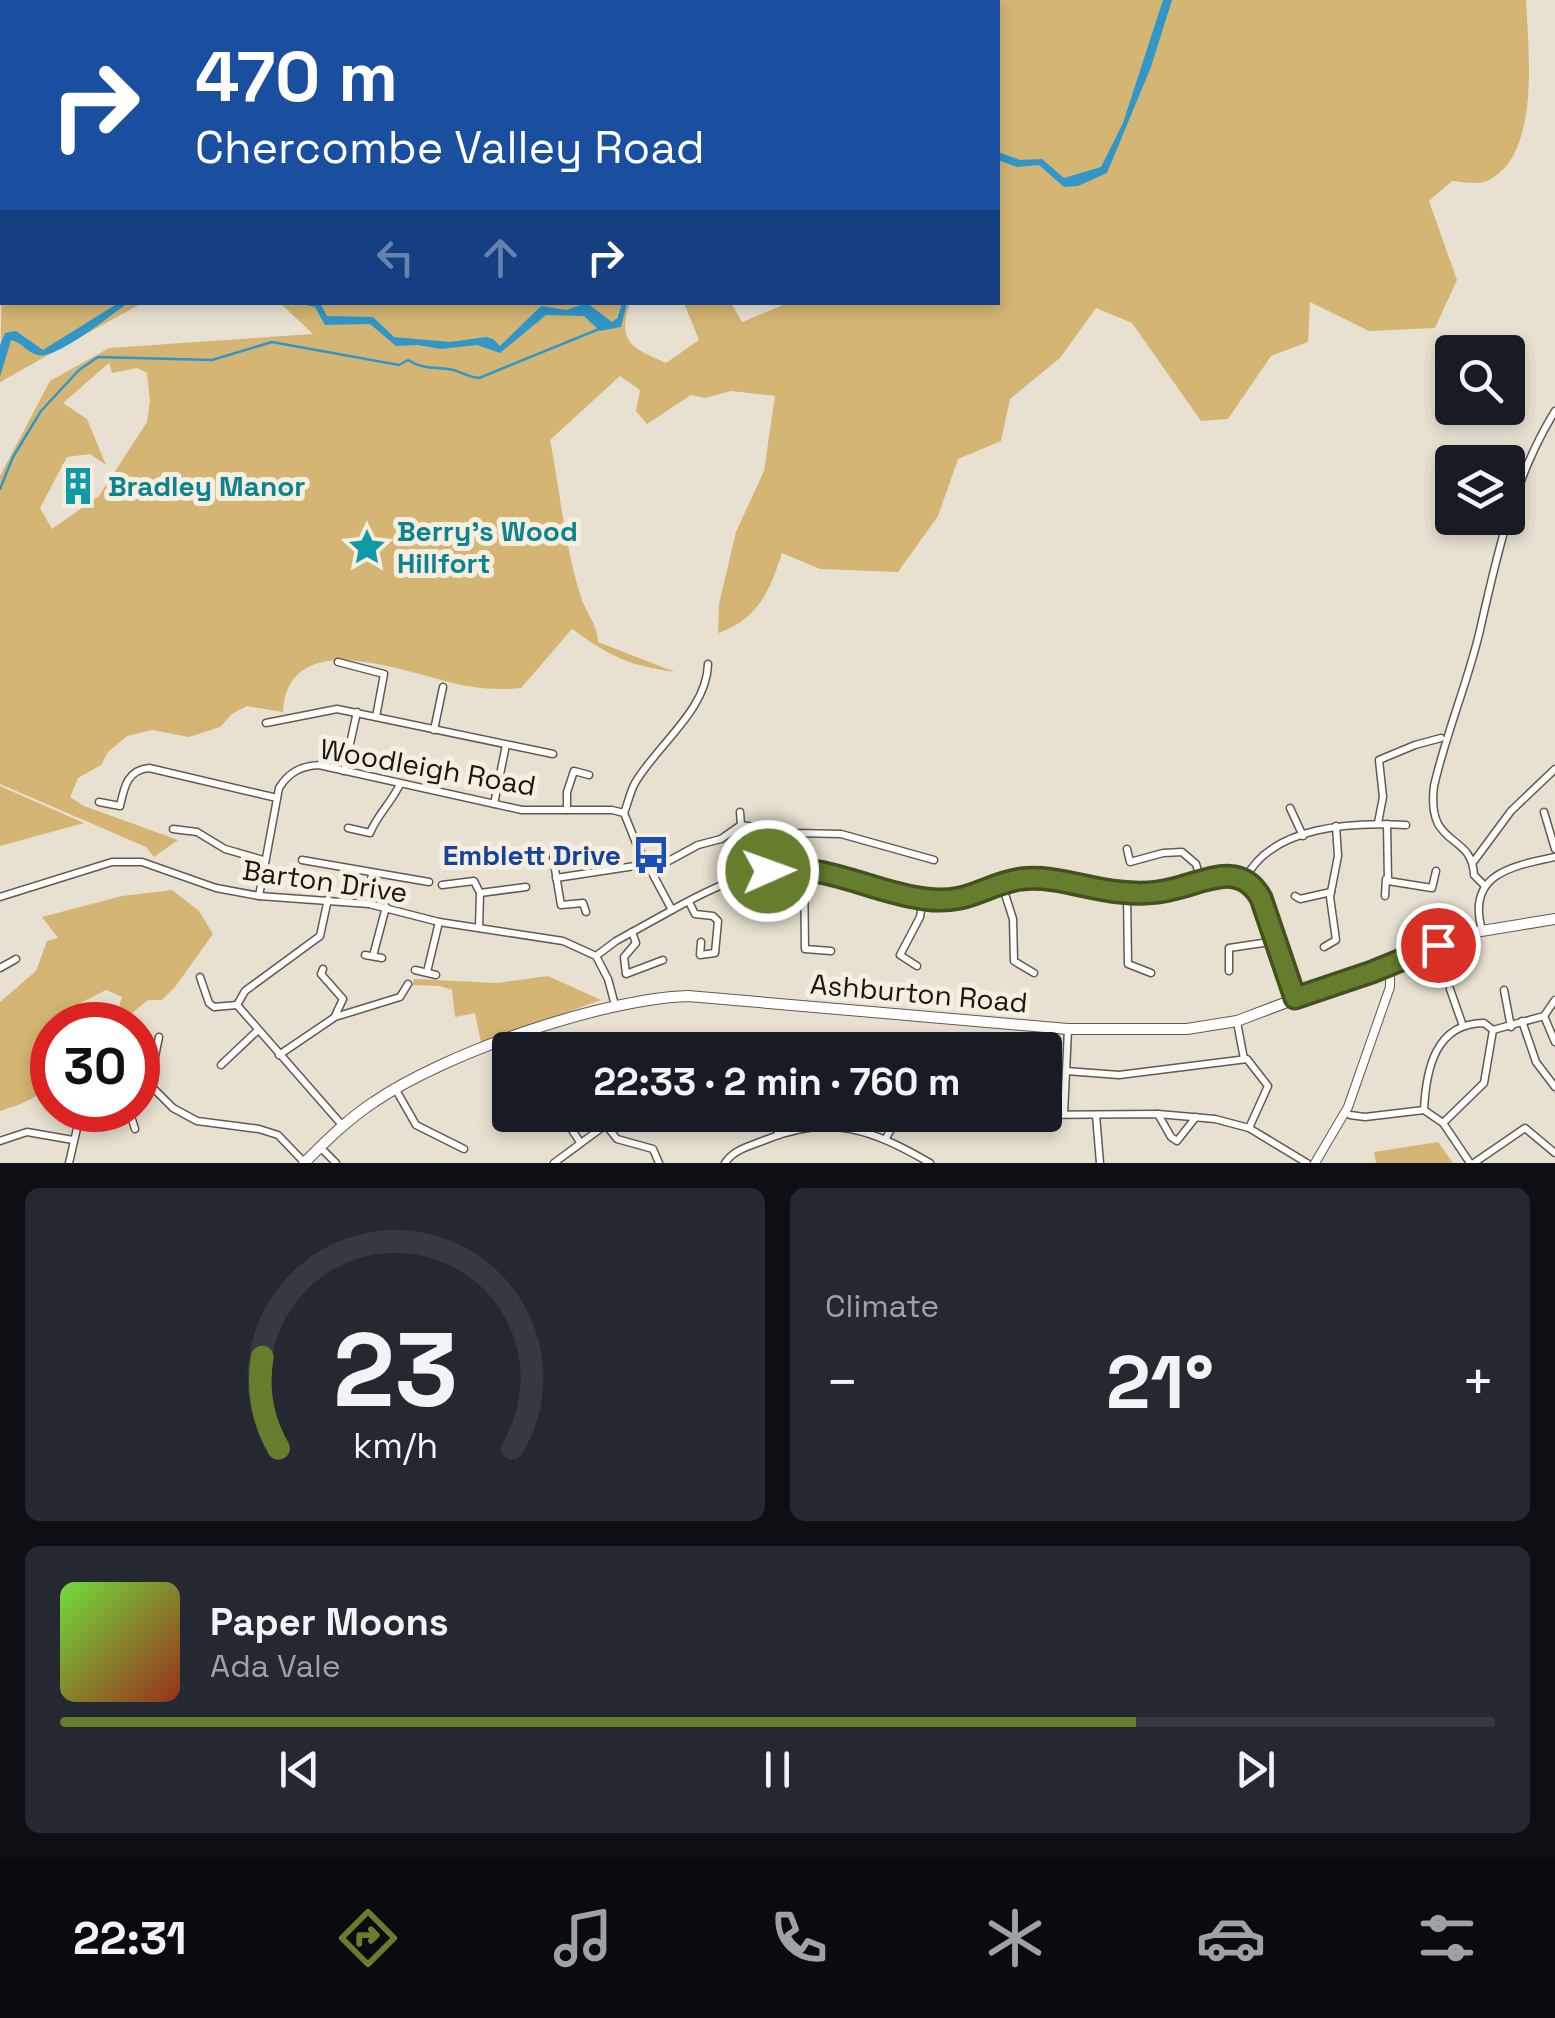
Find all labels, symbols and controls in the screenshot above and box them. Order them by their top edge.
text: 470 m [195,32,398,121]
icon: right [30,40,160,170]
text: Chercombe Valley Road [195,119,705,176]
icon: left [368,230,423,285]
icon: ahead [473,230,528,285]
icon: right [578,230,633,285]
map controls [1435,335,1525,535]
button: search [1435,335,1525,425]
button: layers [1435,445,1525,535]
building icon: Bradley Manor [57,465,99,507]
place label: Bradley Manor [108,468,305,504]
place label: Berry's Wood Hillfort [397,513,578,581]
place icon: Berry's Wood Hillfort [346,526,388,568]
street label: Woodleigh Road [317,730,539,804]
position arrow [716,819,820,923]
bus stop icon: Emblett Drive [630,834,672,876]
place label: Emblett Drive [443,837,621,873]
street label: Barton Drive [240,852,410,910]
pin [1396,903,1481,988]
icon: arrive [1411,918,1466,973]
street label: Ashburton Road [809,966,1029,1020]
speed limit sign: 30 [30,1002,160,1132]
text: 22:33 · 2 min · 760 m [593,1058,961,1106]
text: Climate [825,1286,939,1326]
text: 23 [332,1304,458,1436]
text: 21° [1106,1334,1214,1430]
text: − [825,1347,859,1417]
text: + [1461,1347,1495,1417]
text: km/h [352,1423,438,1468]
text: Paper Moons [210,1598,449,1646]
text: Ada Vale [210,1646,341,1686]
icon: previous [272,1742,327,1797]
icon: pause [750,1742,805,1797]
icon: next [1228,1742,1283,1797]
icon: directions [333,1903,403,1973]
icon: music [548,1903,618,1973]
icon: phone [764,1903,834,1973]
icon: climate [980,1903,1050,1973]
icon: car [1196,1903,1266,1973]
icon: filters [1412,1903,1482,1973]
text: 22:31 [73,1910,187,1967]

